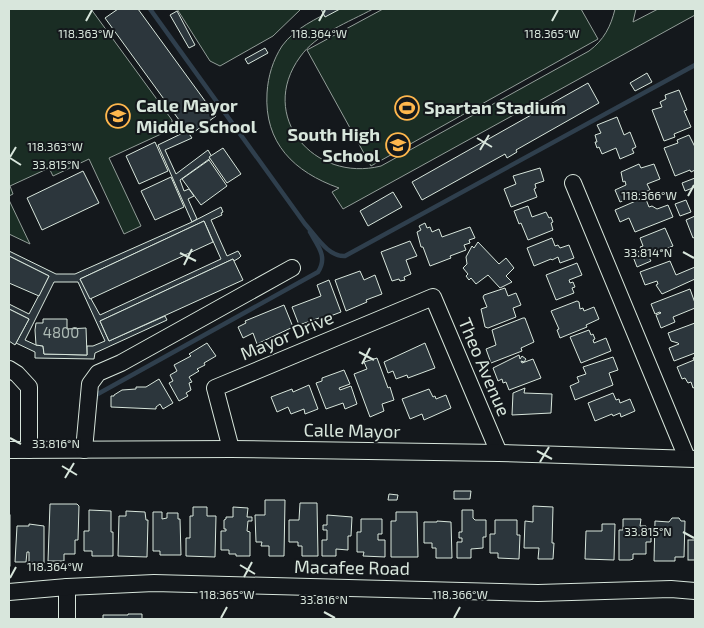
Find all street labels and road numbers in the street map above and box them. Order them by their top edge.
street label: Mayor Drive [237,306,336,365]
street label: Theo Avenue [454,314,516,419]
street label: Calle Mayor [303,418,401,442]
street label: Macafee Road [294,555,410,579]

